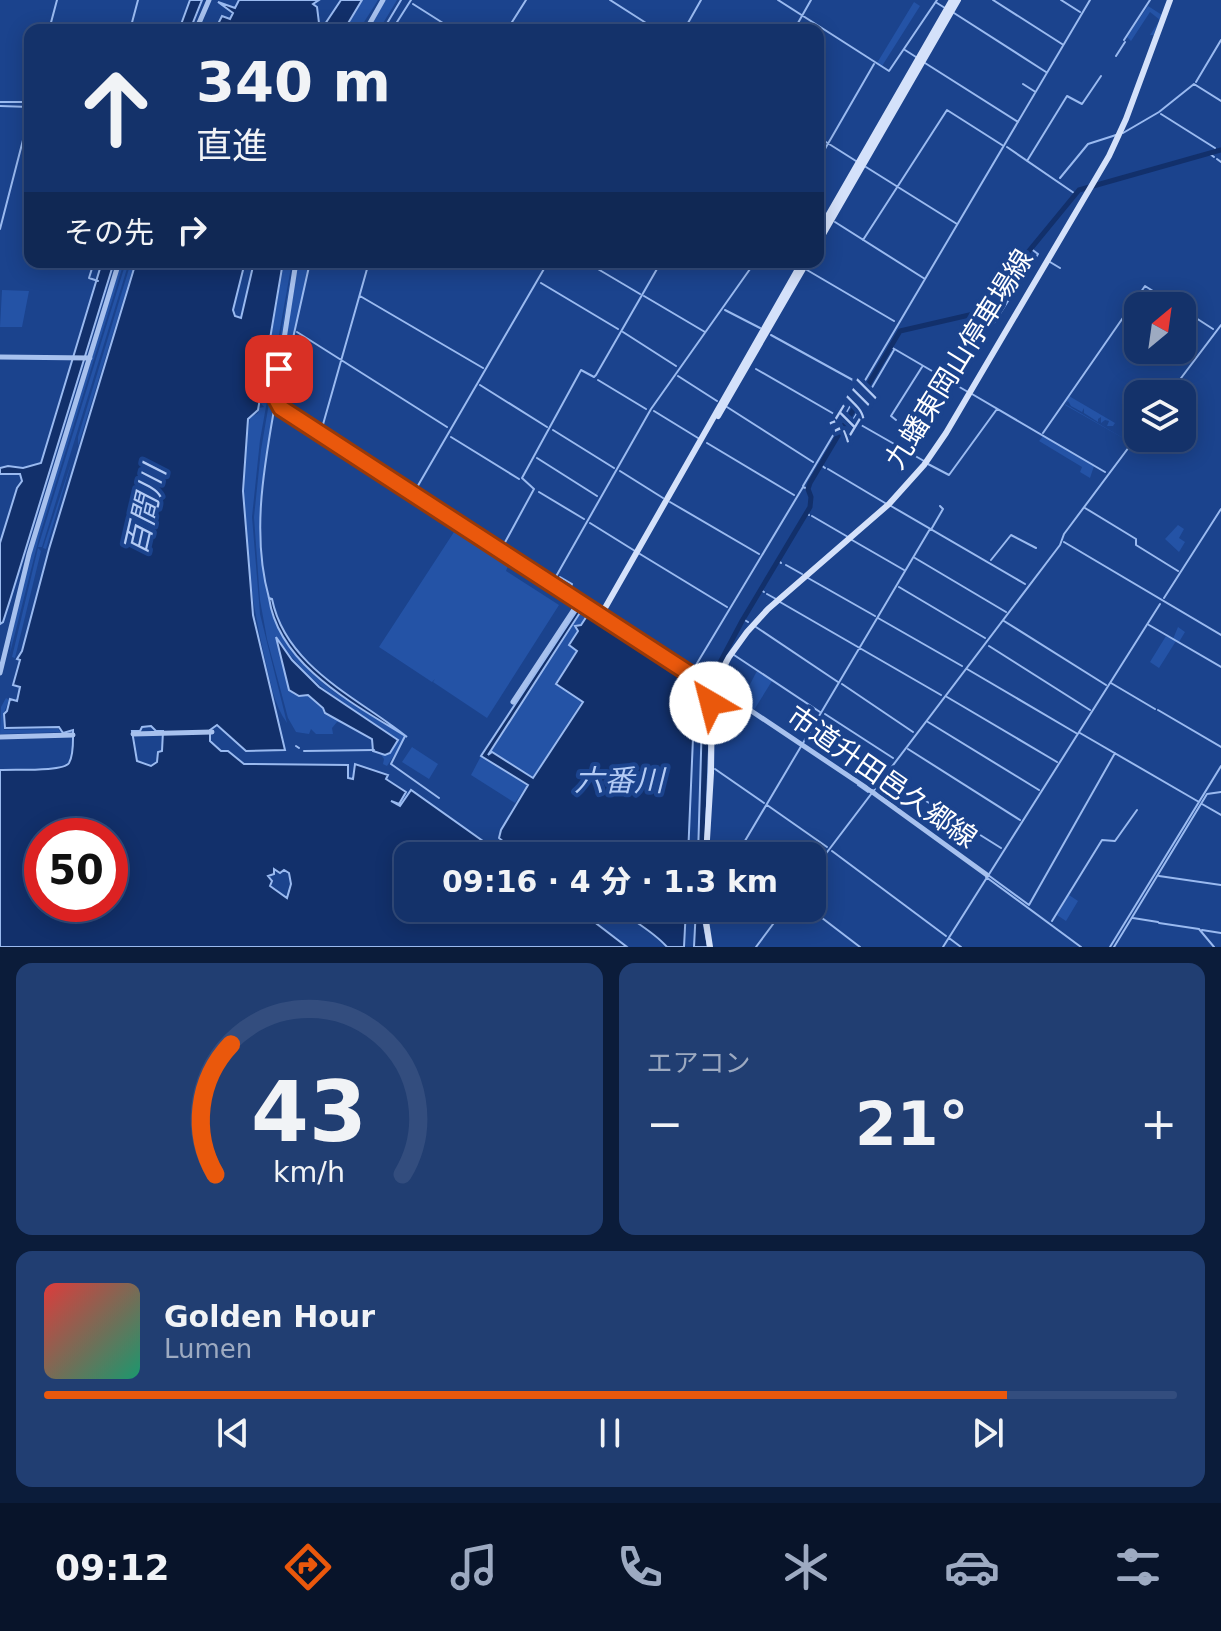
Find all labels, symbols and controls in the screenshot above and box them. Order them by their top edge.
text: 340 m [196,49,391,114]
icon: ahead [64,56,168,160]
text: 直進 [196,125,268,166]
icon: right [170,208,214,252]
text: その先 [64,215,154,250]
street label: 九蟠東岡山停車場線 [878,243,1040,475]
north arrow [1124,292,1196,364]
map controls [1124,292,1196,452]
pin [245,335,313,403]
icon: arrive [257,347,301,391]
water label: 江川 [822,376,884,448]
button: layers [1124,380,1196,452]
water label: 百間川 [118,459,173,558]
position arrow [669,661,753,745]
street label: 市道升田邑久郷線 [781,699,983,855]
water label: 六番川 [574,763,667,798]
speed limit sign: 50 [24,818,128,922]
text: 09:16 · 4 分 · 1.3 km [442,864,778,899]
text: エアコン [647,1048,751,1078]
text: 43 [251,1064,367,1161]
text: 21° [855,1089,969,1159]
text: − [647,1098,683,1149]
text: + [1140,1098,1177,1149]
text: km/h [273,1155,345,1189]
text: Golden Hour [164,1299,375,1334]
text: Lumen [164,1334,252,1364]
icon: previous [211,1411,255,1455]
icon: pause [588,1411,632,1455]
icon: next [966,1411,1010,1455]
icon: directions [280,1539,336,1595]
icon: music [446,1539,502,1595]
icon: phone [612,1539,668,1595]
icon: climate [778,1539,834,1595]
icon: car [944,1539,1000,1595]
icon: filters [1110,1539,1166,1595]
text: 09:12 [55,1547,170,1588]

